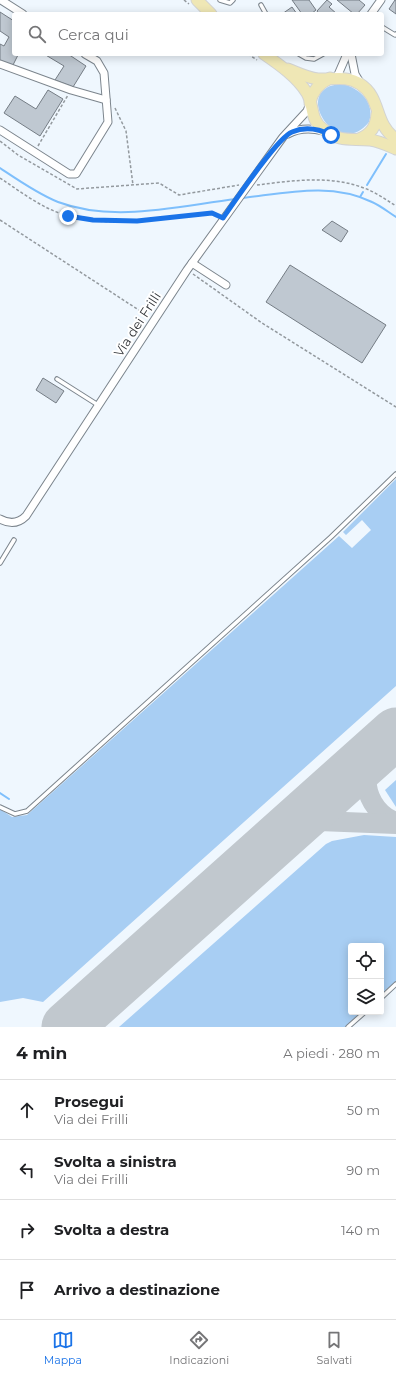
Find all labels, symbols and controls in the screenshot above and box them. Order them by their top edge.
search box [12,12,384,56]
icon: search [26,23,48,45]
text: Cerca qui [58,25,129,44]
route start [322,126,340,144]
route end [59,207,77,225]
street label: Via dei Frilli [110,289,164,359]
map controls [348,943,384,1015]
button: locate [348,943,384,979]
button: layers [348,979,384,1015]
text: 4 min [16,1043,67,1063]
text: A piedi · 280 m [283,1045,380,1061]
text: Prosegui [54,1092,124,1111]
icon: ahead [16,1099,38,1121]
text: 50 m [347,1102,380,1118]
text: Via dei Frilli [54,1111,128,1127]
text: Svolta a sinistra [54,1152,177,1171]
icon: left [16,1159,38,1181]
text: 90 m [346,1162,380,1178]
text: Via dei Frilli [54,1171,128,1187]
icon: right [16,1219,38,1241]
text: Svolta a destra [54,1220,169,1239]
text: 140 m [341,1222,380,1238]
icon: arrive [16,1279,38,1301]
text: Arrivo a destinazione [54,1280,220,1299]
tab: Mappa [44,1329,82,1367]
tab: Indicazioni [169,1329,229,1367]
tab: Salvati [316,1329,352,1367]

